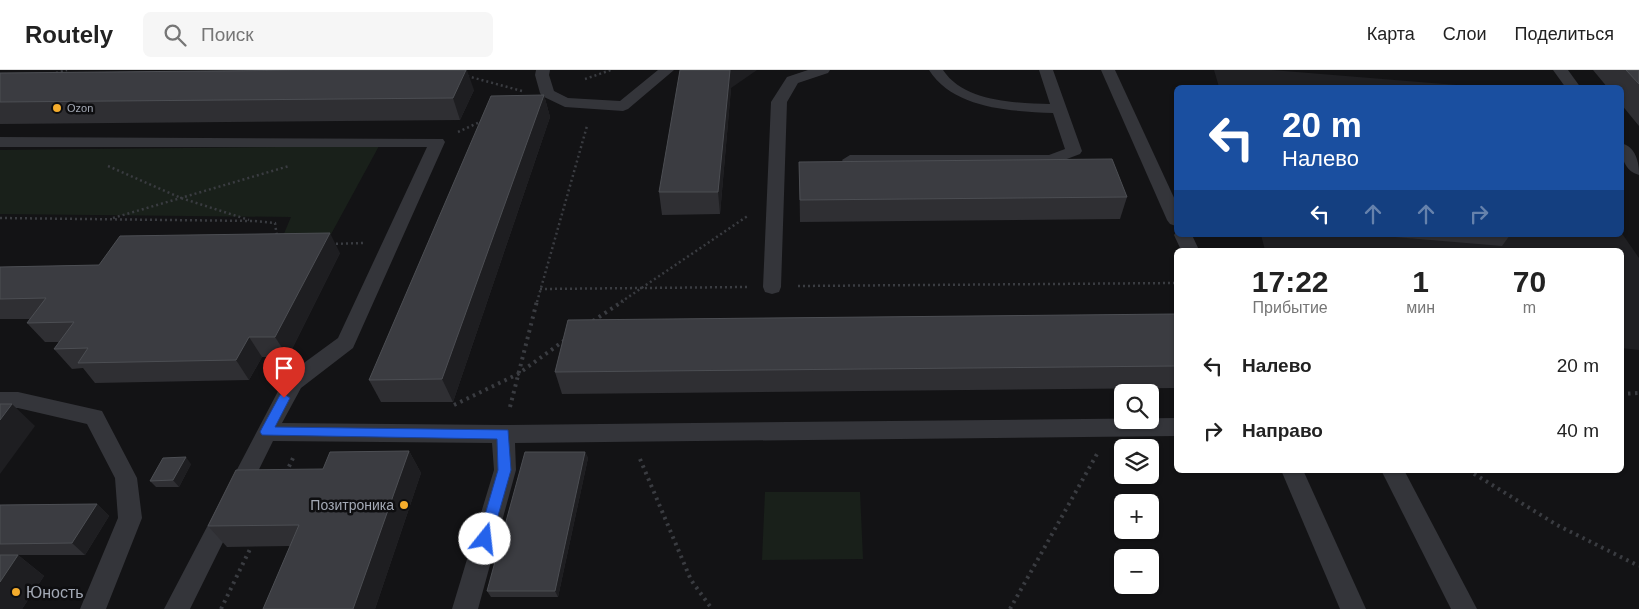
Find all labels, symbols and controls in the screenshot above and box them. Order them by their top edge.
search box [143,12,493,57]
text: Routely [25,21,113,48]
icon: search [161,21,189,49]
text: Поиск [201,24,254,45]
text: Карта [1367,24,1415,44]
text: Слои [1443,24,1487,44]
text: Поделиться [1515,24,1614,44]
marker: Ozon [51,102,63,114]
place label: Ozon [67,102,93,114]
icon: left [1199,105,1264,170]
text: 20 m [1282,105,1362,144]
text: Налево [1282,146,1359,171]
icon: left [1306,200,1334,228]
icon: ahead [1359,200,1387,228]
icon: ahead [1412,200,1440,228]
icon: right [1465,200,1493,228]
text: 17:22 [1252,265,1329,298]
text: 1 [1412,265,1429,298]
text: 70 [1513,265,1546,298]
text: Прибытие [1253,299,1328,316]
text: мин [1406,299,1435,316]
text: m [1523,299,1536,316]
pin [263,347,305,398]
icon: left [1199,352,1227,380]
icon: arrive [270,354,298,382]
text: Налево [1242,355,1312,376]
text: 20 m [1557,355,1599,376]
map controls [1114,384,1159,594]
button: search [1114,384,1159,429]
icon: right [1199,417,1227,445]
text: Направо [1242,420,1323,441]
text: 40 m [1557,420,1599,441]
button: layers [1114,439,1159,484]
button: + [1114,494,1159,539]
place label: Позитроника [310,497,394,513]
marker: Позитроника [398,499,410,511]
position arrow [458,512,510,564]
button: − [1114,549,1159,594]
place label: Юность [26,584,84,601]
marker: Юность [10,586,22,598]

